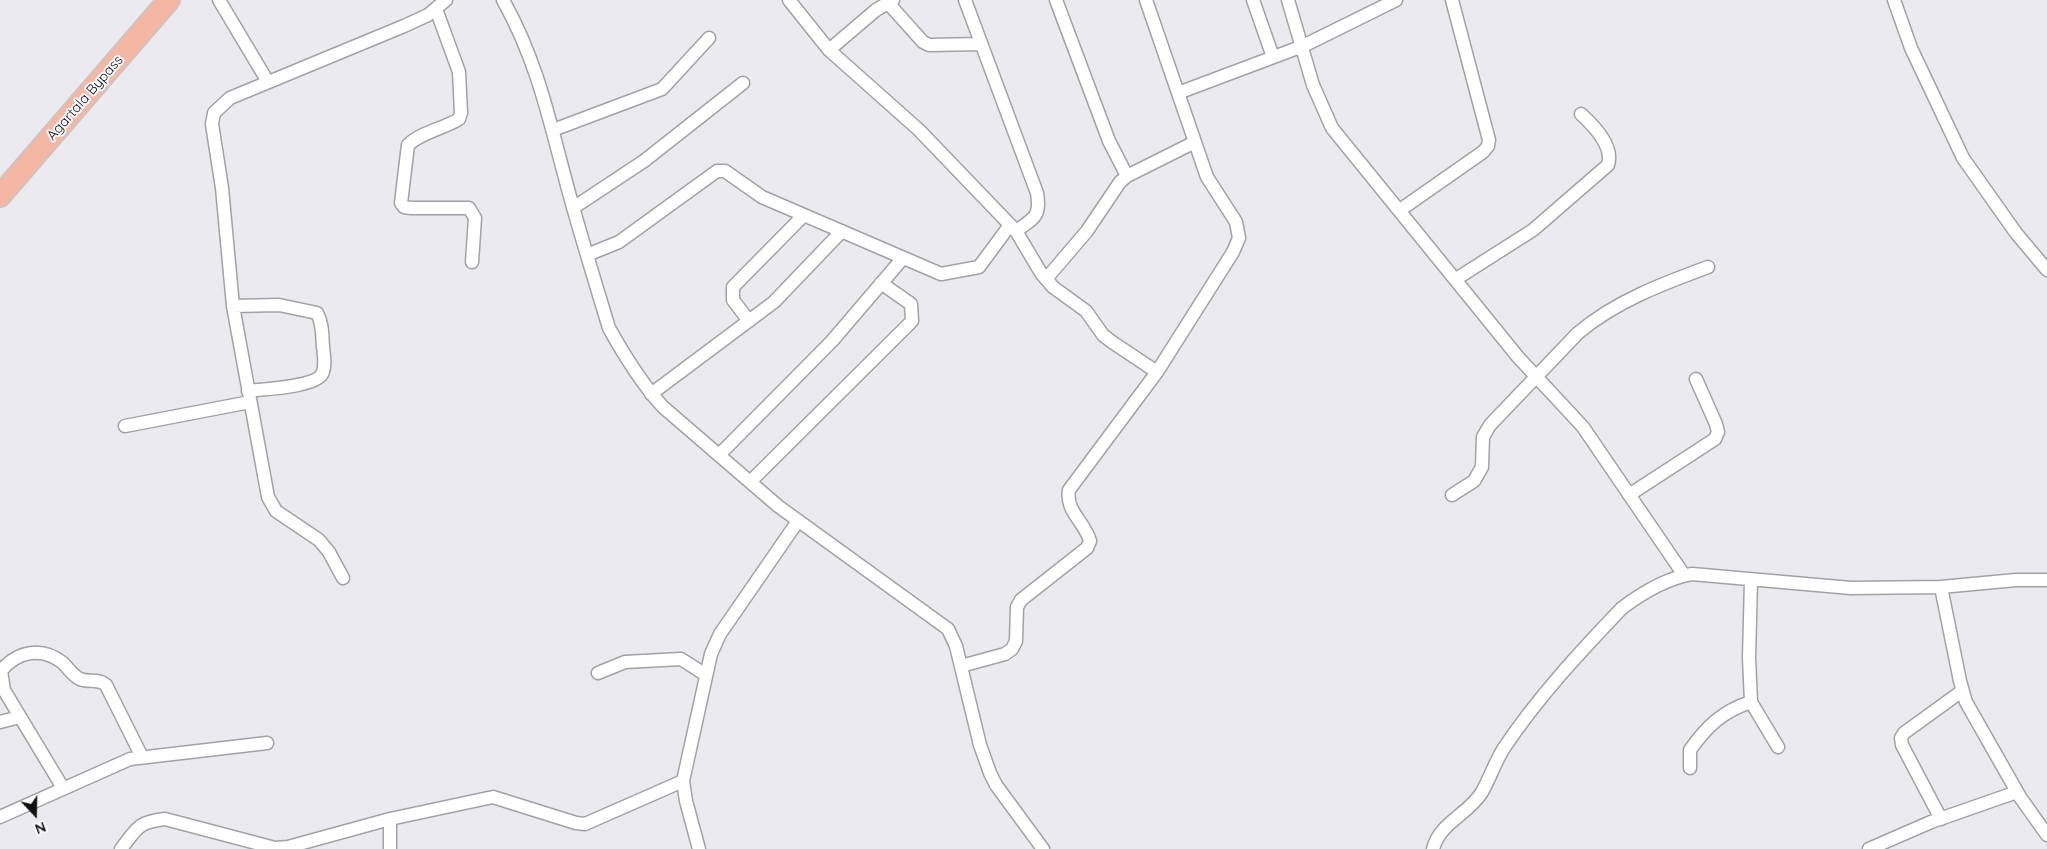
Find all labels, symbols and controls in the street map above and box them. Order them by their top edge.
street label: Agartala Bypass [43,52,127,144]
north arrow [10,789,60,839]
text: N [32,818,48,838]

